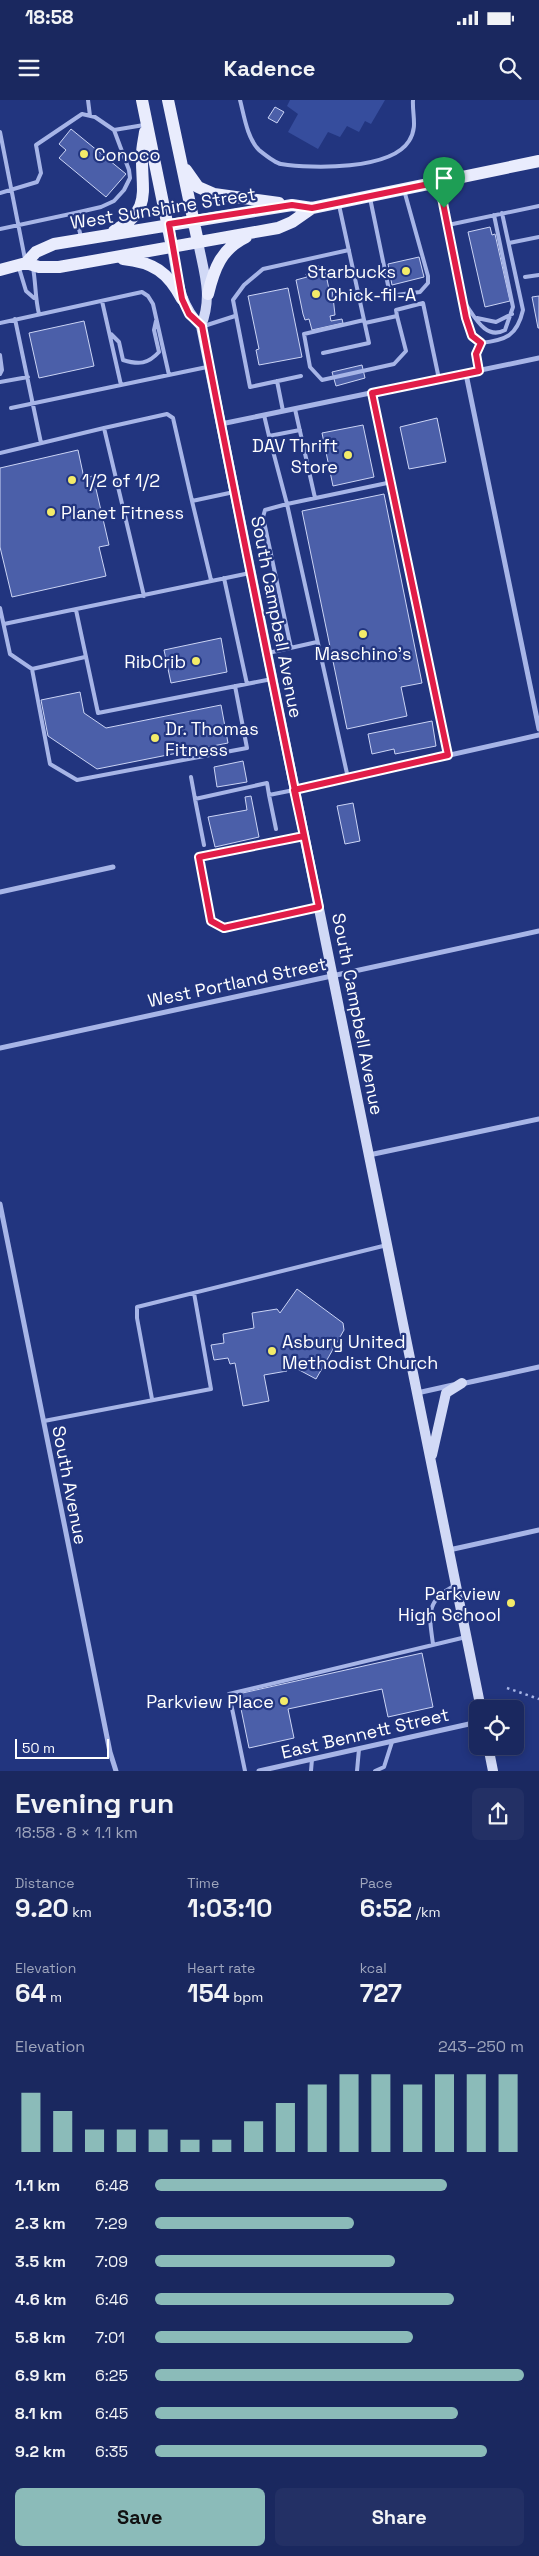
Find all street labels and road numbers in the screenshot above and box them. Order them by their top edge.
street label: West Sunshine Street [69,182,257,234]
street label: South Campbell Avenue [246,514,308,720]
street label: South Campbell Avenue [327,911,389,1117]
street label: West Portland Street [146,952,328,1012]
street label: South Avenue [47,1424,93,1546]
street label: East Bennett Street [279,1702,451,1764]

